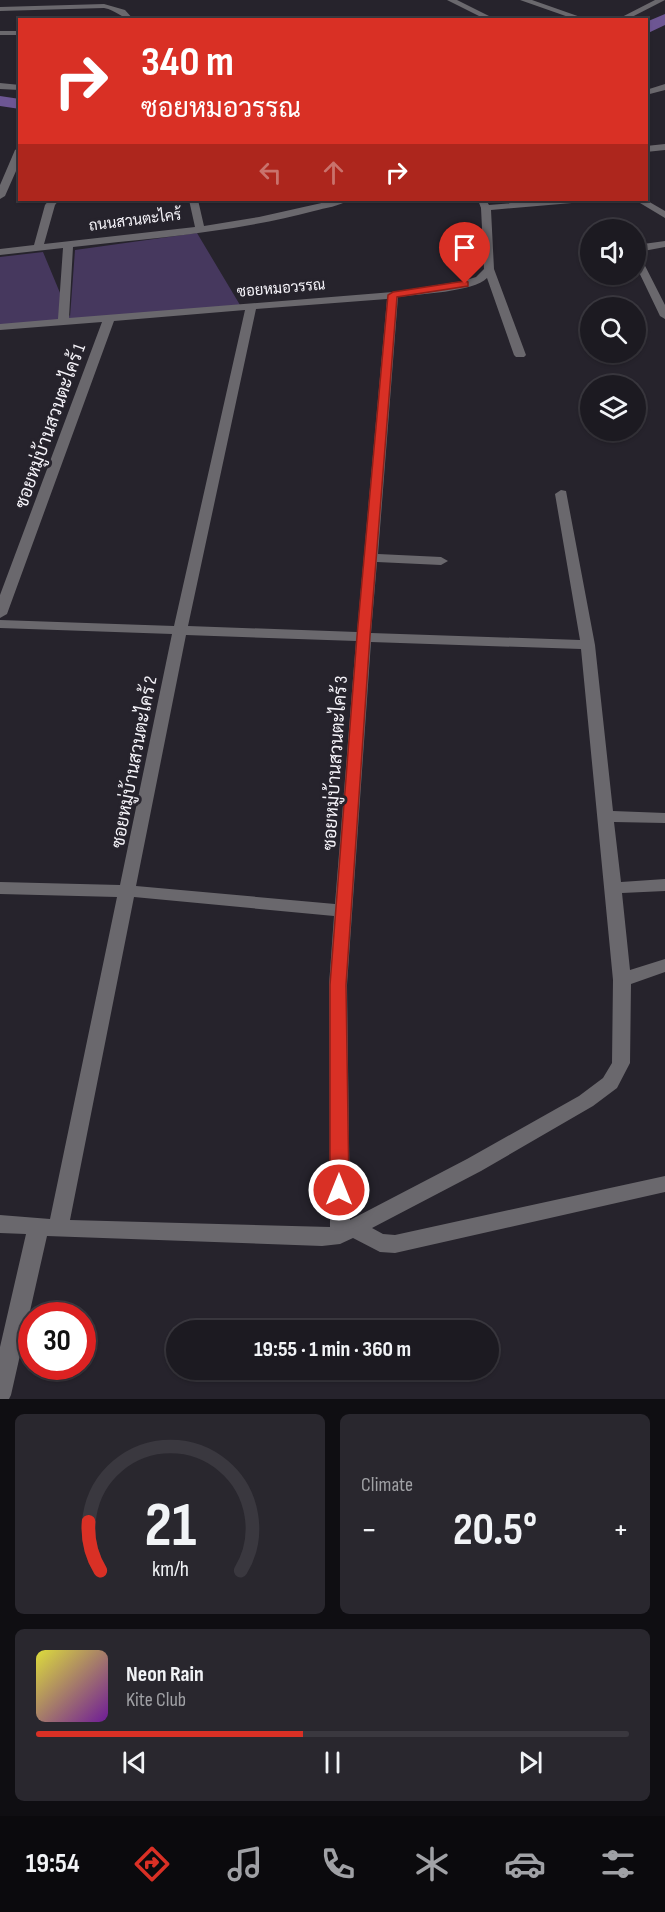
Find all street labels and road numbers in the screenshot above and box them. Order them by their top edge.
street label: ถนนสวนตะไคร้ [88,204,183,236]
street label: ซอยหมอวรรณ [236,275,326,302]
street label: ซอยหมู่บ้านสวนตะไคร้ 1 [8,339,92,512]
street label: ซอยหมู่บ้านสวนตะไคร้ 2 [105,674,163,850]
street label: ซอยหมู่บ้านสวนตะไคร้ 3 [316,675,354,851]

